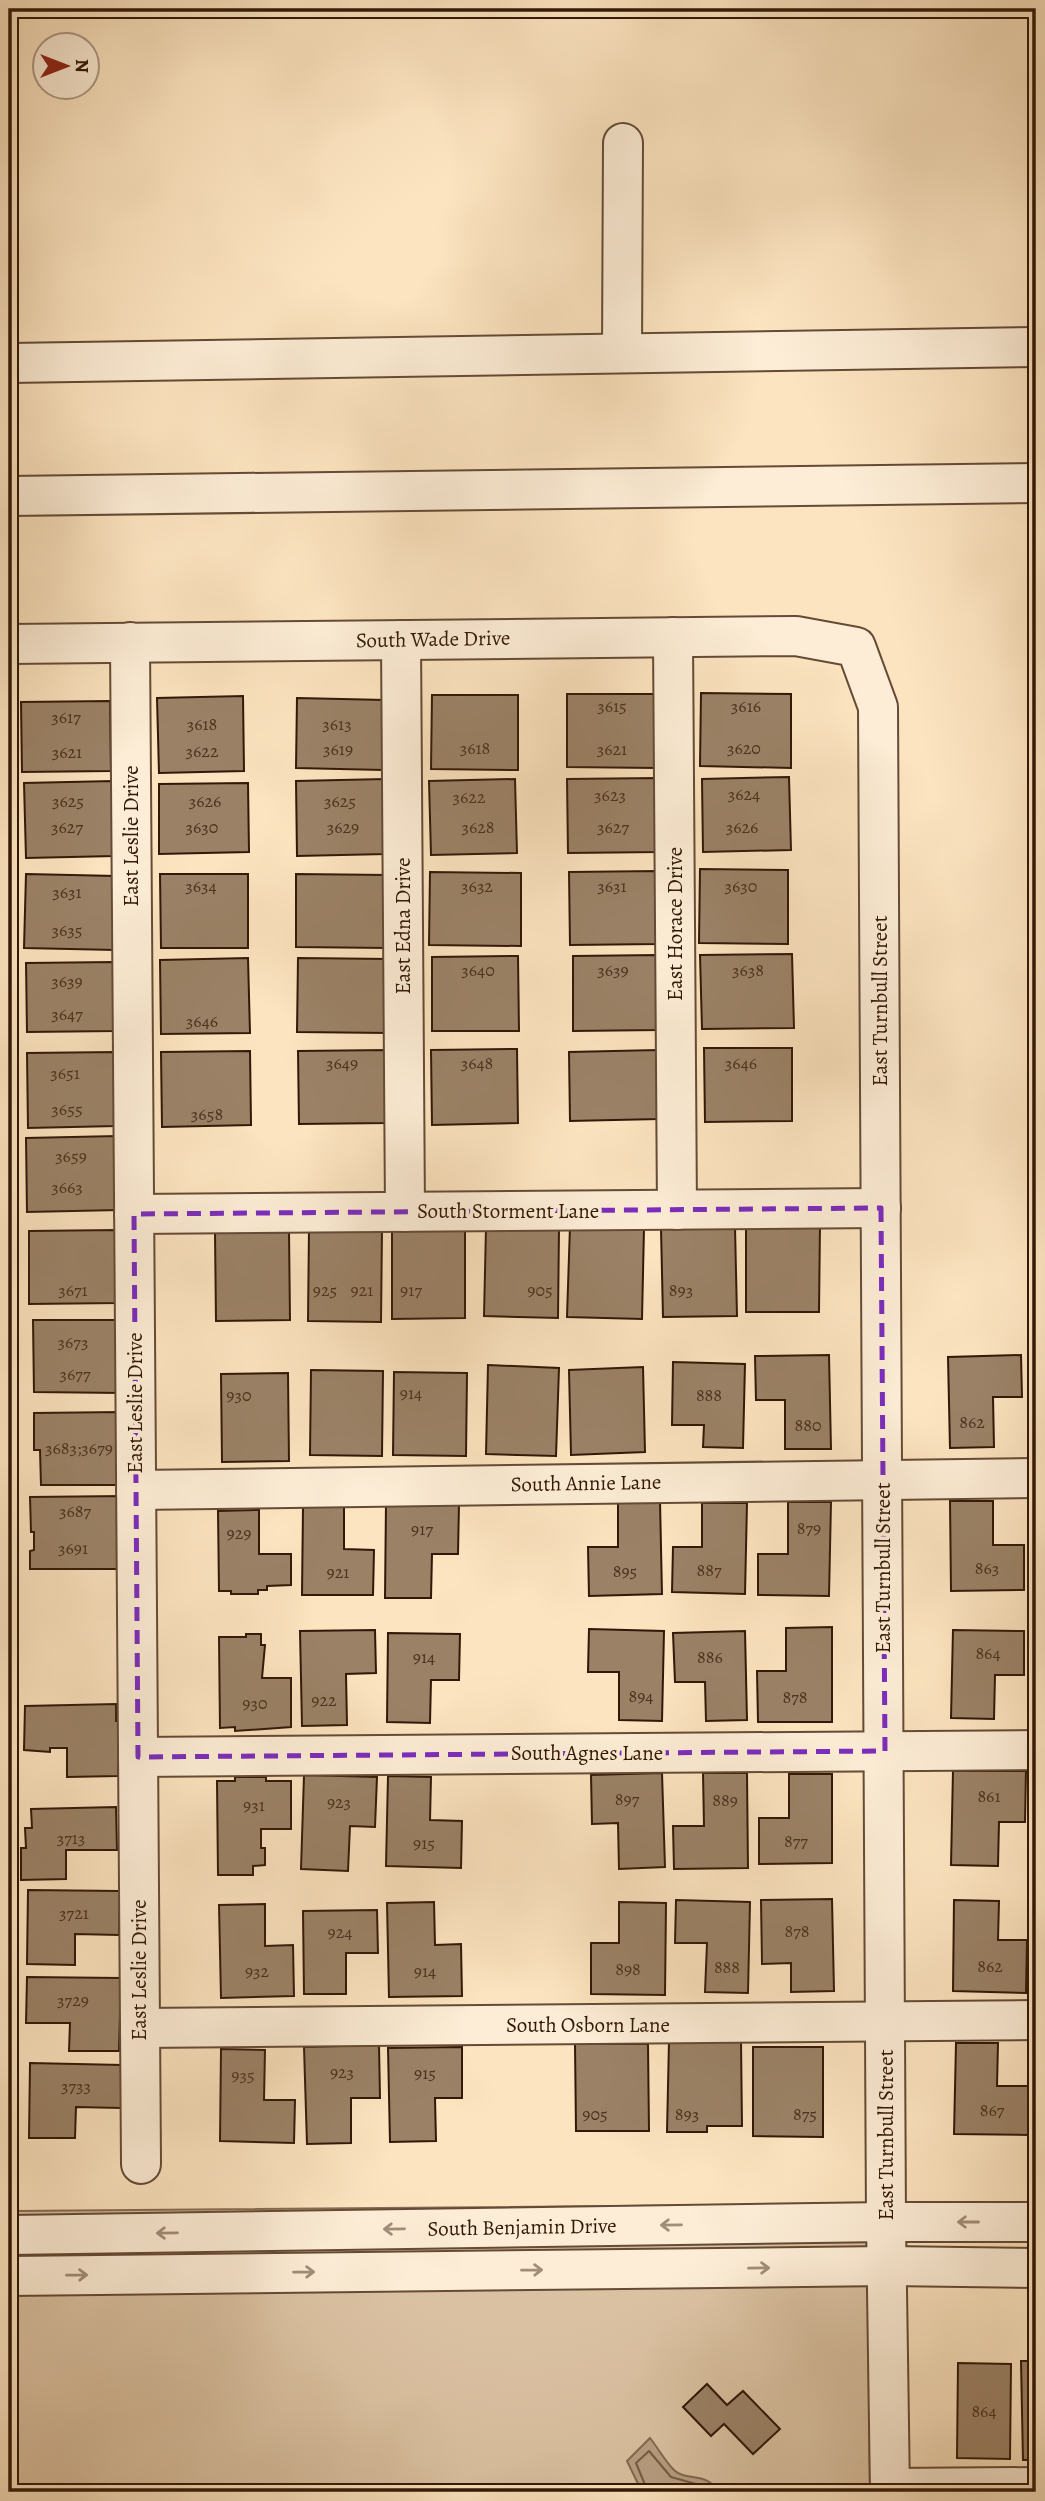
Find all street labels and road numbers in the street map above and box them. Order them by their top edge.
street label: South Wade Drive [356,624,510,654]
street label: East Leslie Drive [117,765,145,907]
street label: East Horace Drive [661,847,689,1001]
street label: East Edna Drive [389,857,417,995]
street label: East Turnbull Street [866,915,894,1087]
street label: South Storment Lane [417,1197,599,1225]
street label: East Leslie Drive [121,1332,149,1474]
street label: South Annie Lane [511,1468,661,1498]
street label: East Turnbull Street [869,1482,897,1654]
street label: South Agnes Lane [511,1739,663,1767]
street label: East Leslie Drive [125,1899,153,2041]
street label: South Osborn Lane [506,2011,670,2039]
street label: East Turnbull Street [872,2049,900,2221]
street label: South Benjamin Drive [427,2211,617,2243]

